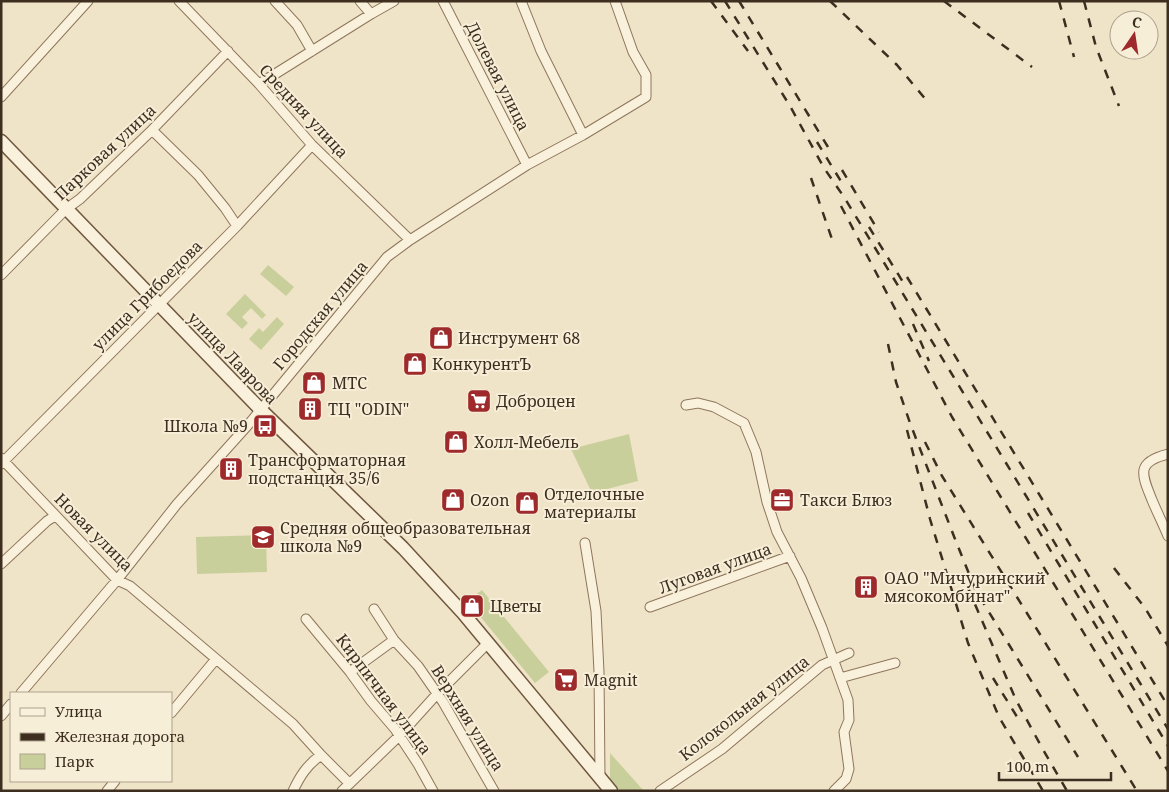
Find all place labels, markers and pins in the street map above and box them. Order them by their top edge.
shop icon: Инструмент 68 [428,325,454,351]
place label: Инструмент 68 [458,327,580,349]
shop icon: КонкурентЪ [402,351,428,377]
place label: КонкурентЪ [432,353,531,375]
shop icon: МТС [301,370,327,396]
place label: МТС [332,372,367,394]
supermarket icon: Доброцен [466,388,492,414]
place label: Доброцен [496,390,576,412]
building icon: ТЦ "ODIN" [297,396,323,422]
place label: ТЦ "ODIN" [328,398,409,420]
bus stop icon: Школа №9 [252,413,278,439]
place label: Школа №9 [164,415,248,437]
shop icon: Холл-Мебель [443,429,469,455]
place label: Холл-Мебель [474,431,579,453]
place label: Трансформаторная подстанция 35/6 [248,449,406,489]
building icon: Трансформаторная подстанция 35/6 [218,456,244,482]
place label: Отделочные материалы [544,483,644,523]
shop icon: Ozon [440,487,466,513]
office icon: Такси Блюз [769,487,795,513]
place label: Ozon [470,489,510,511]
place label: Такси Блюз [800,489,892,511]
shop icon: Отделочные материалы [514,490,540,516]
place label: Средняя общеобразовательная школа №9 [280,517,531,557]
school or university icon: Средняя общеобразовательная школа №9 [250,524,276,550]
place label: ОАО "Мичуринский мясокомбинат" [884,567,1046,607]
building icon: ОАО "Мичуринский мясокомбинат" [853,574,879,600]
shop icon: Цветы [459,593,485,619]
place label: Цветы [490,595,542,617]
supermarket icon: Magnit [553,667,579,693]
place label: Magnit [584,669,638,691]

